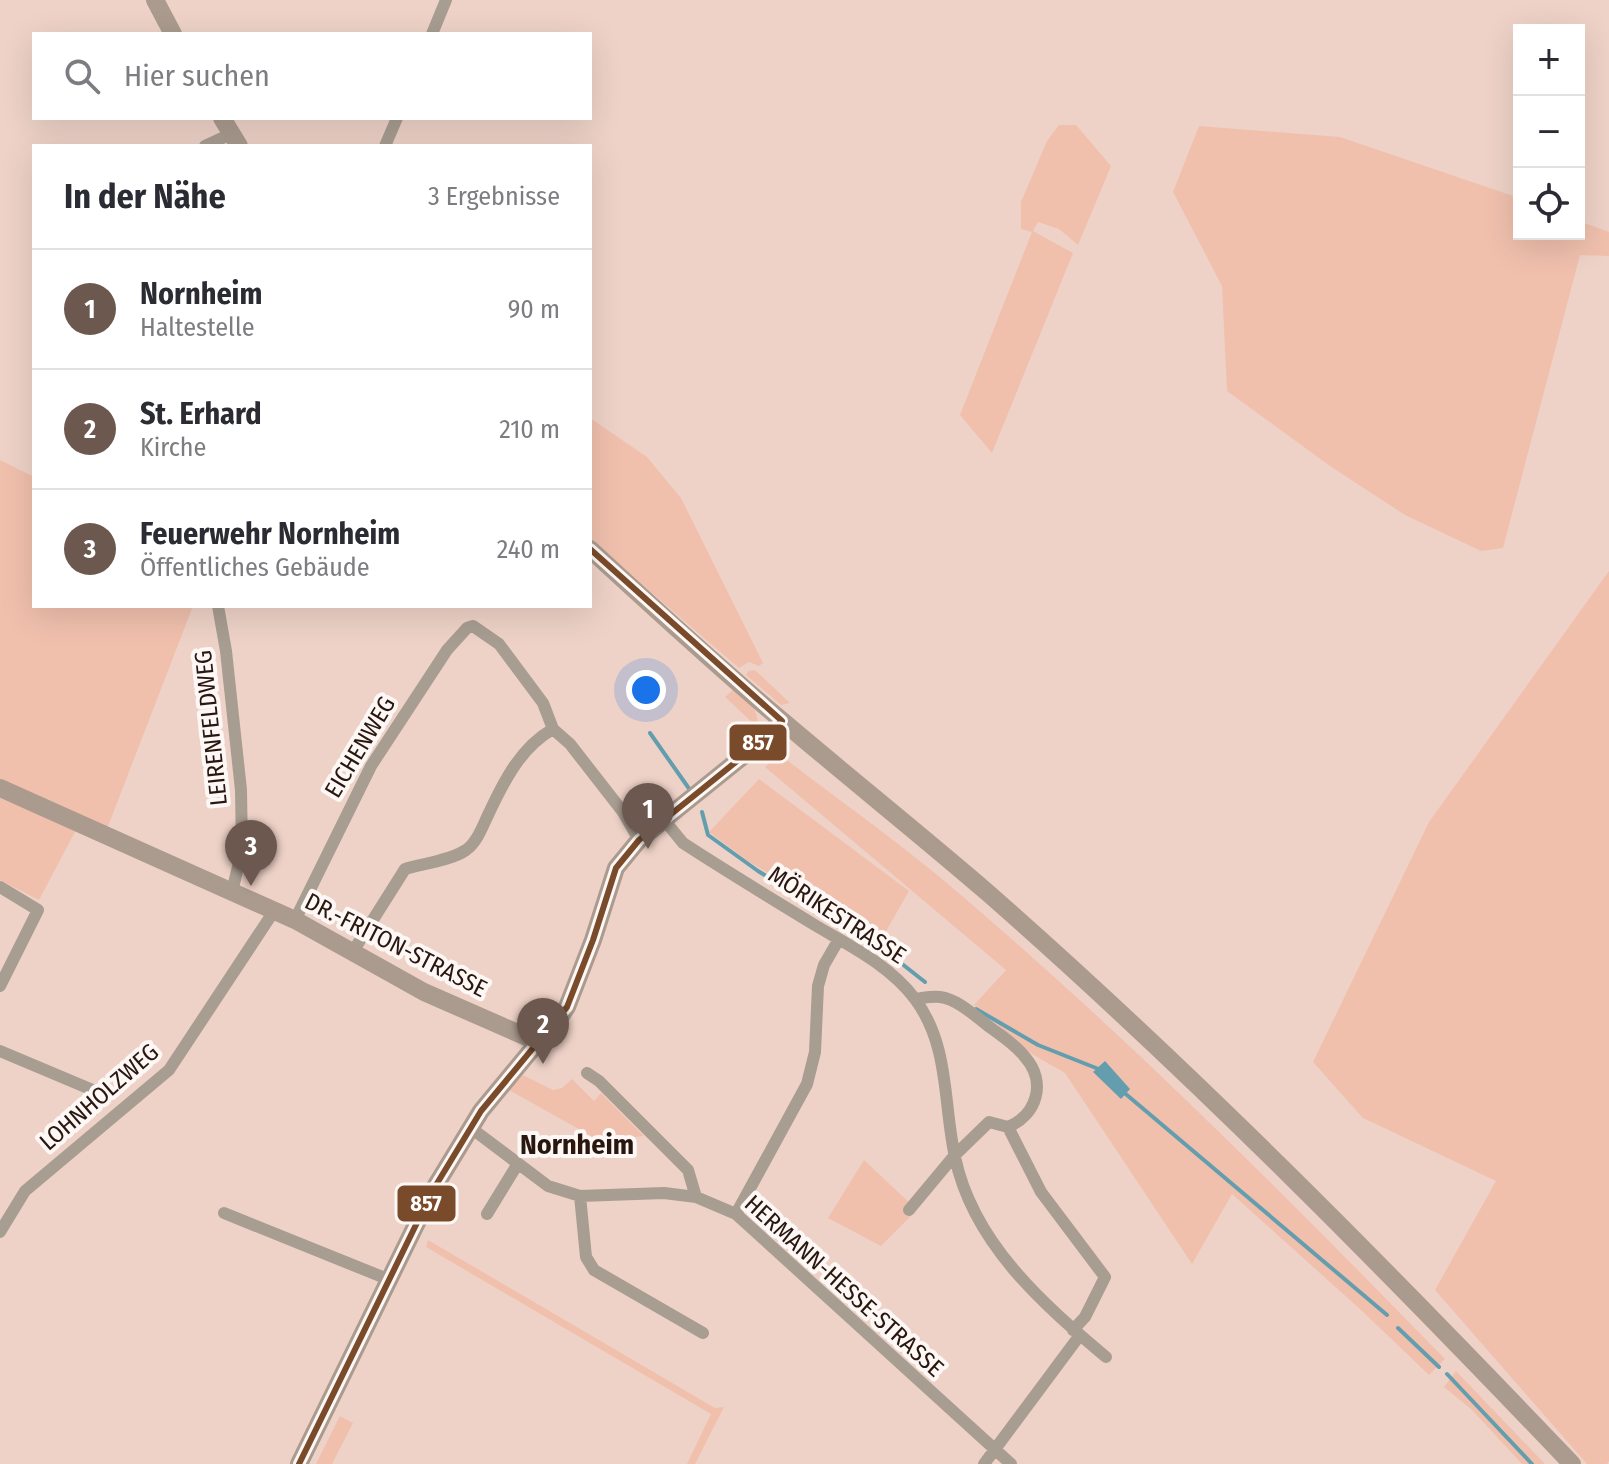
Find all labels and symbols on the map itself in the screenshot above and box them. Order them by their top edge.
street label: LEIRENFELDWEG [189,649,233,807]
your location [626,670,666,710]
street label: EICHENWEG [319,691,401,803]
line badge: 857 [728,723,788,762]
text: 857 [742,729,774,756]
pin: 1 [622,783,674,849]
pin: 3 [225,820,277,886]
street label: MÖRIKESTRASSE [763,860,911,970]
street label: DR.-FRITON-STRASSE [300,887,492,1003]
pin: 2 [517,998,569,1064]
street label: LOHNHOLZWEG [34,1038,164,1156]
district label: Nornheim [520,1128,634,1161]
line badge: 857 [396,1184,457,1223]
text: 857 [410,1190,442,1217]
street label: HERMANN-HESSE-STRASSE [739,1190,949,1382]

